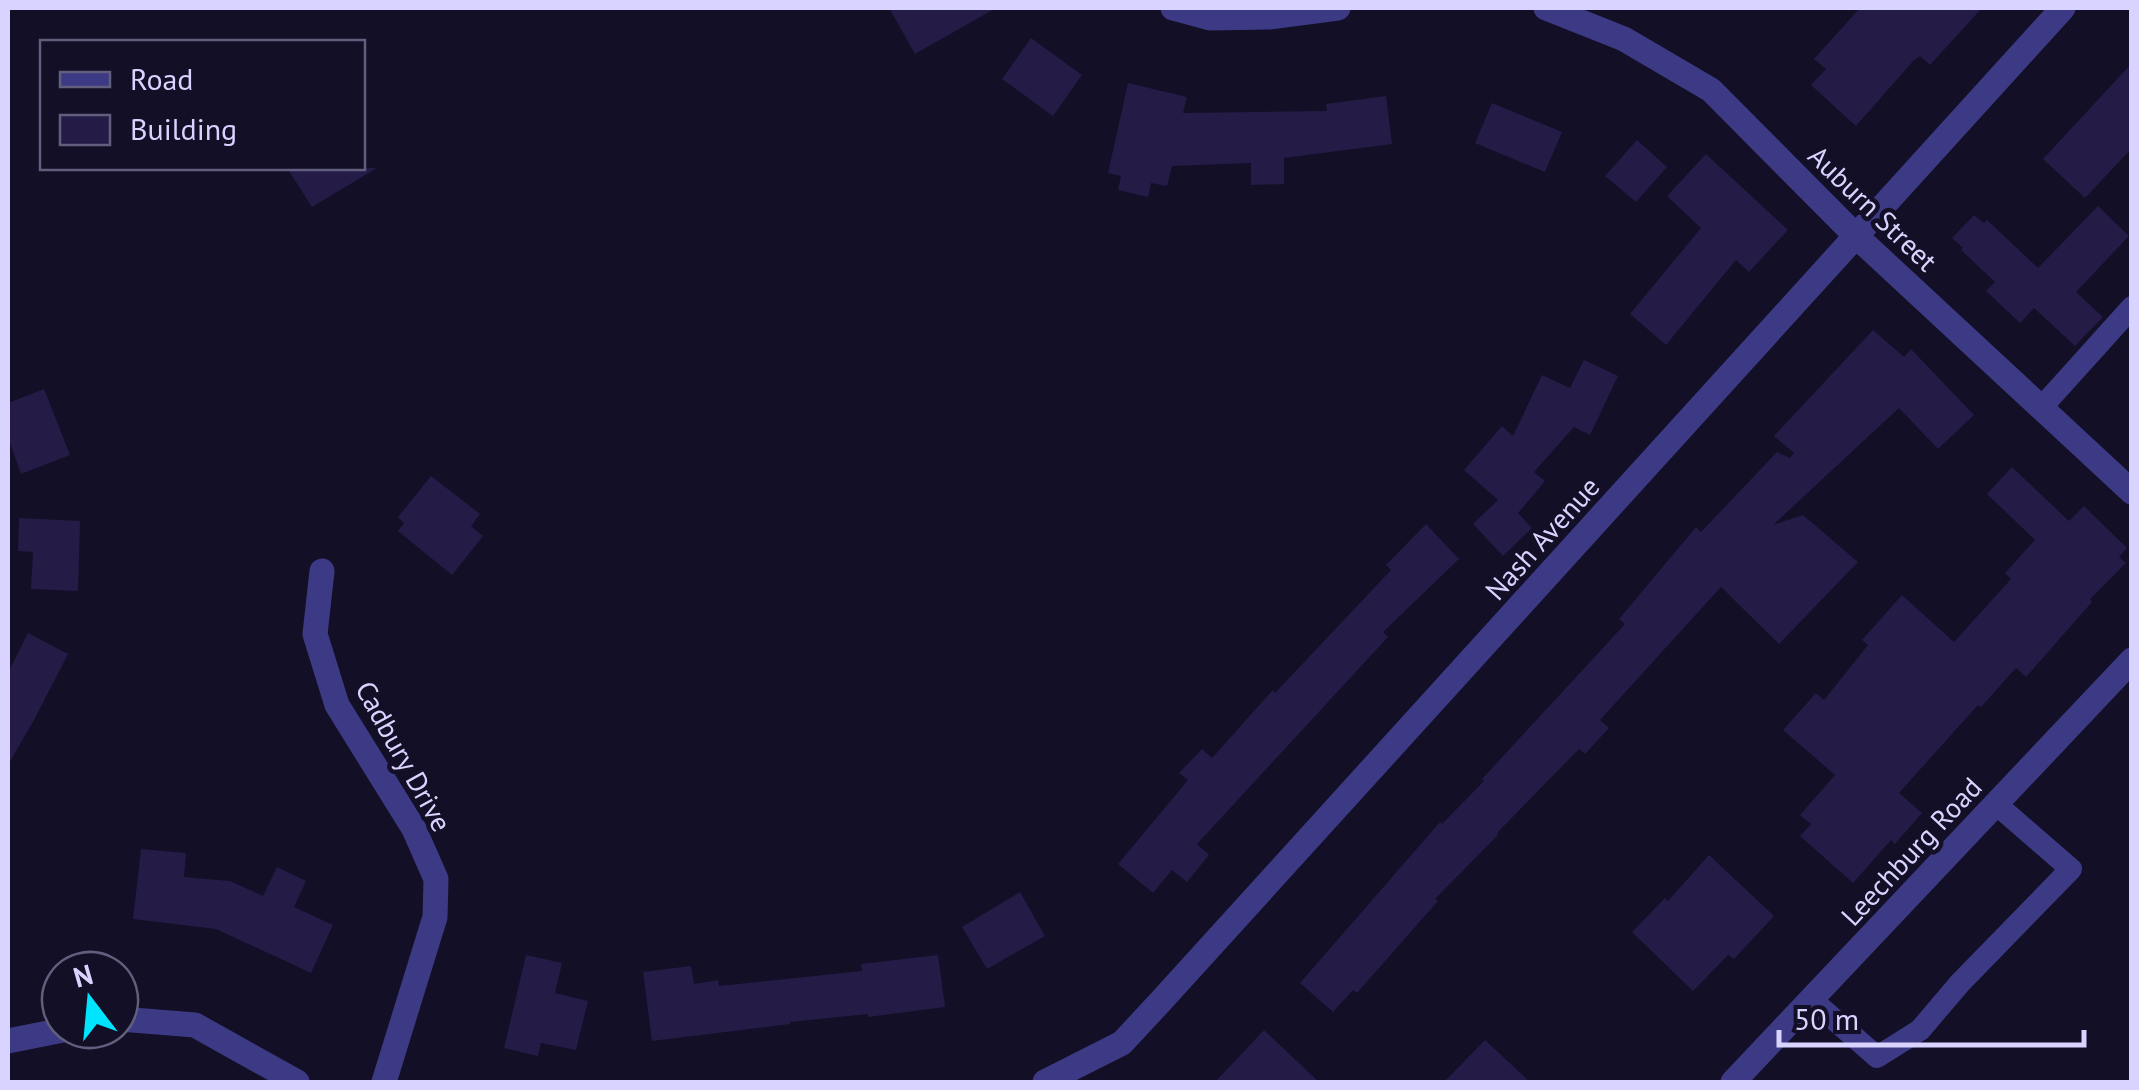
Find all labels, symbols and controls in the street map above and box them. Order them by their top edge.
legend [40,40,365,170]
text: Road [130,59,194,98]
text: Building [130,109,237,148]
street label: Auburn Street [1801,137,1946,279]
street label: Nash Avenue [1477,468,1607,608]
street label: Cadbury Drive [347,674,461,838]
street label: Leechburg Road [1833,769,1989,933]
north arrow [40,950,140,1050]
text: N [69,955,97,996]
scale bar [1779,985,2084,1047]
text: 50 m [1794,999,1859,1038]

